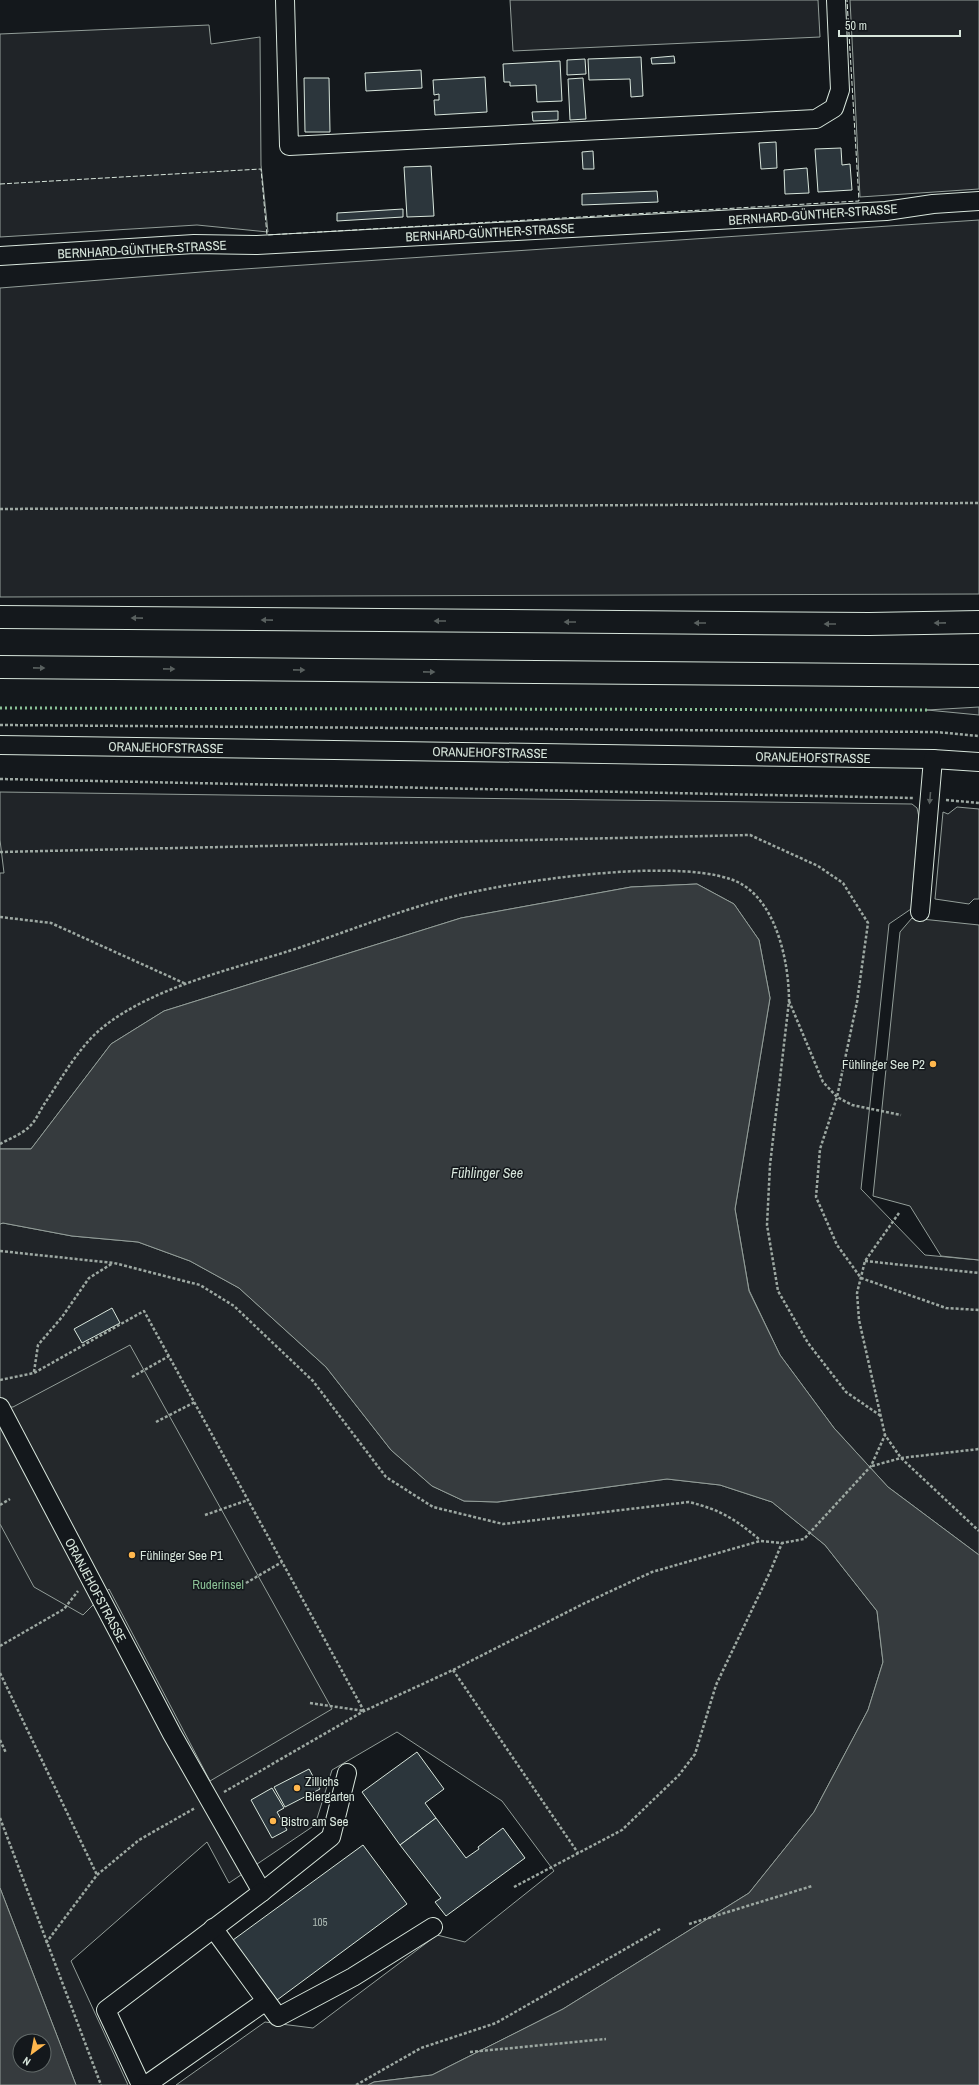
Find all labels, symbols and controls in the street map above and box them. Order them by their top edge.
scale bar [839,12,960,38]
text: 50 m [845,18,867,34]
street label: BERNHARD-GÜNTHER-STRASSE [728,200,898,229]
street label: BERNHARD-GÜNTHER-STRASSE [405,220,575,245]
street label: BERNHARD-GÜNTHER-STRASSE [57,237,227,262]
one-way arrow [130,615,143,621]
one-way arrow [260,617,273,623]
one-way arrow [433,618,446,624]
one-way arrow [563,619,576,625]
one-way arrow [693,620,706,626]
one-way arrow [933,620,946,626]
one-way arrow [823,621,836,627]
one-way arrow [33,665,46,671]
one-way arrow [163,666,176,672]
one-way arrow [293,667,305,674]
one-way arrow [423,669,436,675]
street label: ORANJEHOFSTRASSE [108,738,224,757]
street label: ORANJEHOFSTRASSE [432,743,548,762]
street label: ORANJEHOFSTRASSE [755,748,871,767]
one-way arrow [926,792,933,804]
place label: Fühlinger See P2 [842,1056,925,1073]
marker: Fühlinger See P2 [928,1059,938,1069]
water label: Fühlinger See [451,1164,523,1182]
street label: ORANJEHOFSTRASSE [61,1535,130,1645]
place label: Fühlinger See P1 [140,1547,223,1564]
marker: Fühlinger See P1 [127,1550,137,1560]
park label: Ruderinsel [192,1576,244,1593]
place label: Zillichs Biergarten [305,1773,355,1805]
marker: Zillichs Biergarten [292,1783,302,1793]
place label: Bistro am See [281,1813,349,1830]
marker: Bistro am See [268,1816,278,1826]
house number: 105 [312,1915,328,1929]
north arrow [12,2033,52,2073]
text: N [20,2054,33,2069]

